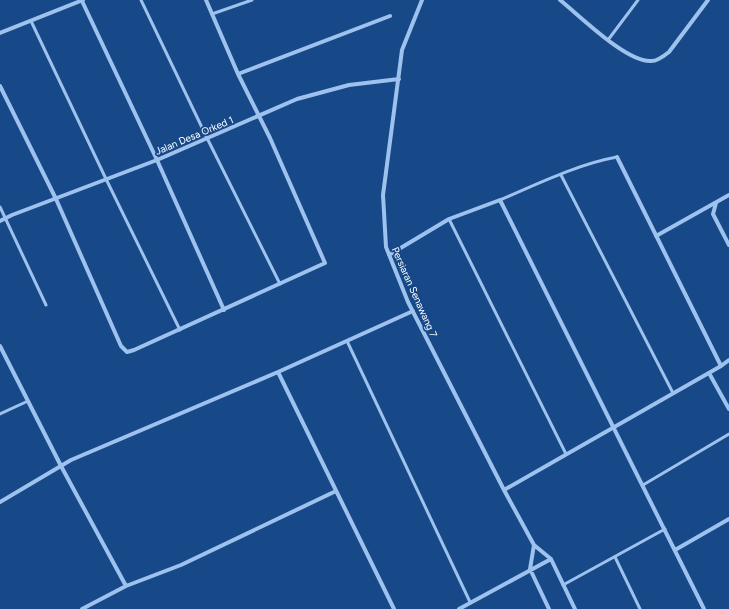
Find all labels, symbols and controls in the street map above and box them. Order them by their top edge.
street label: Jalan Desa Orked 1 [153,113,235,158]
street label: Persiaran Senawang 7 [389,245,441,340]

